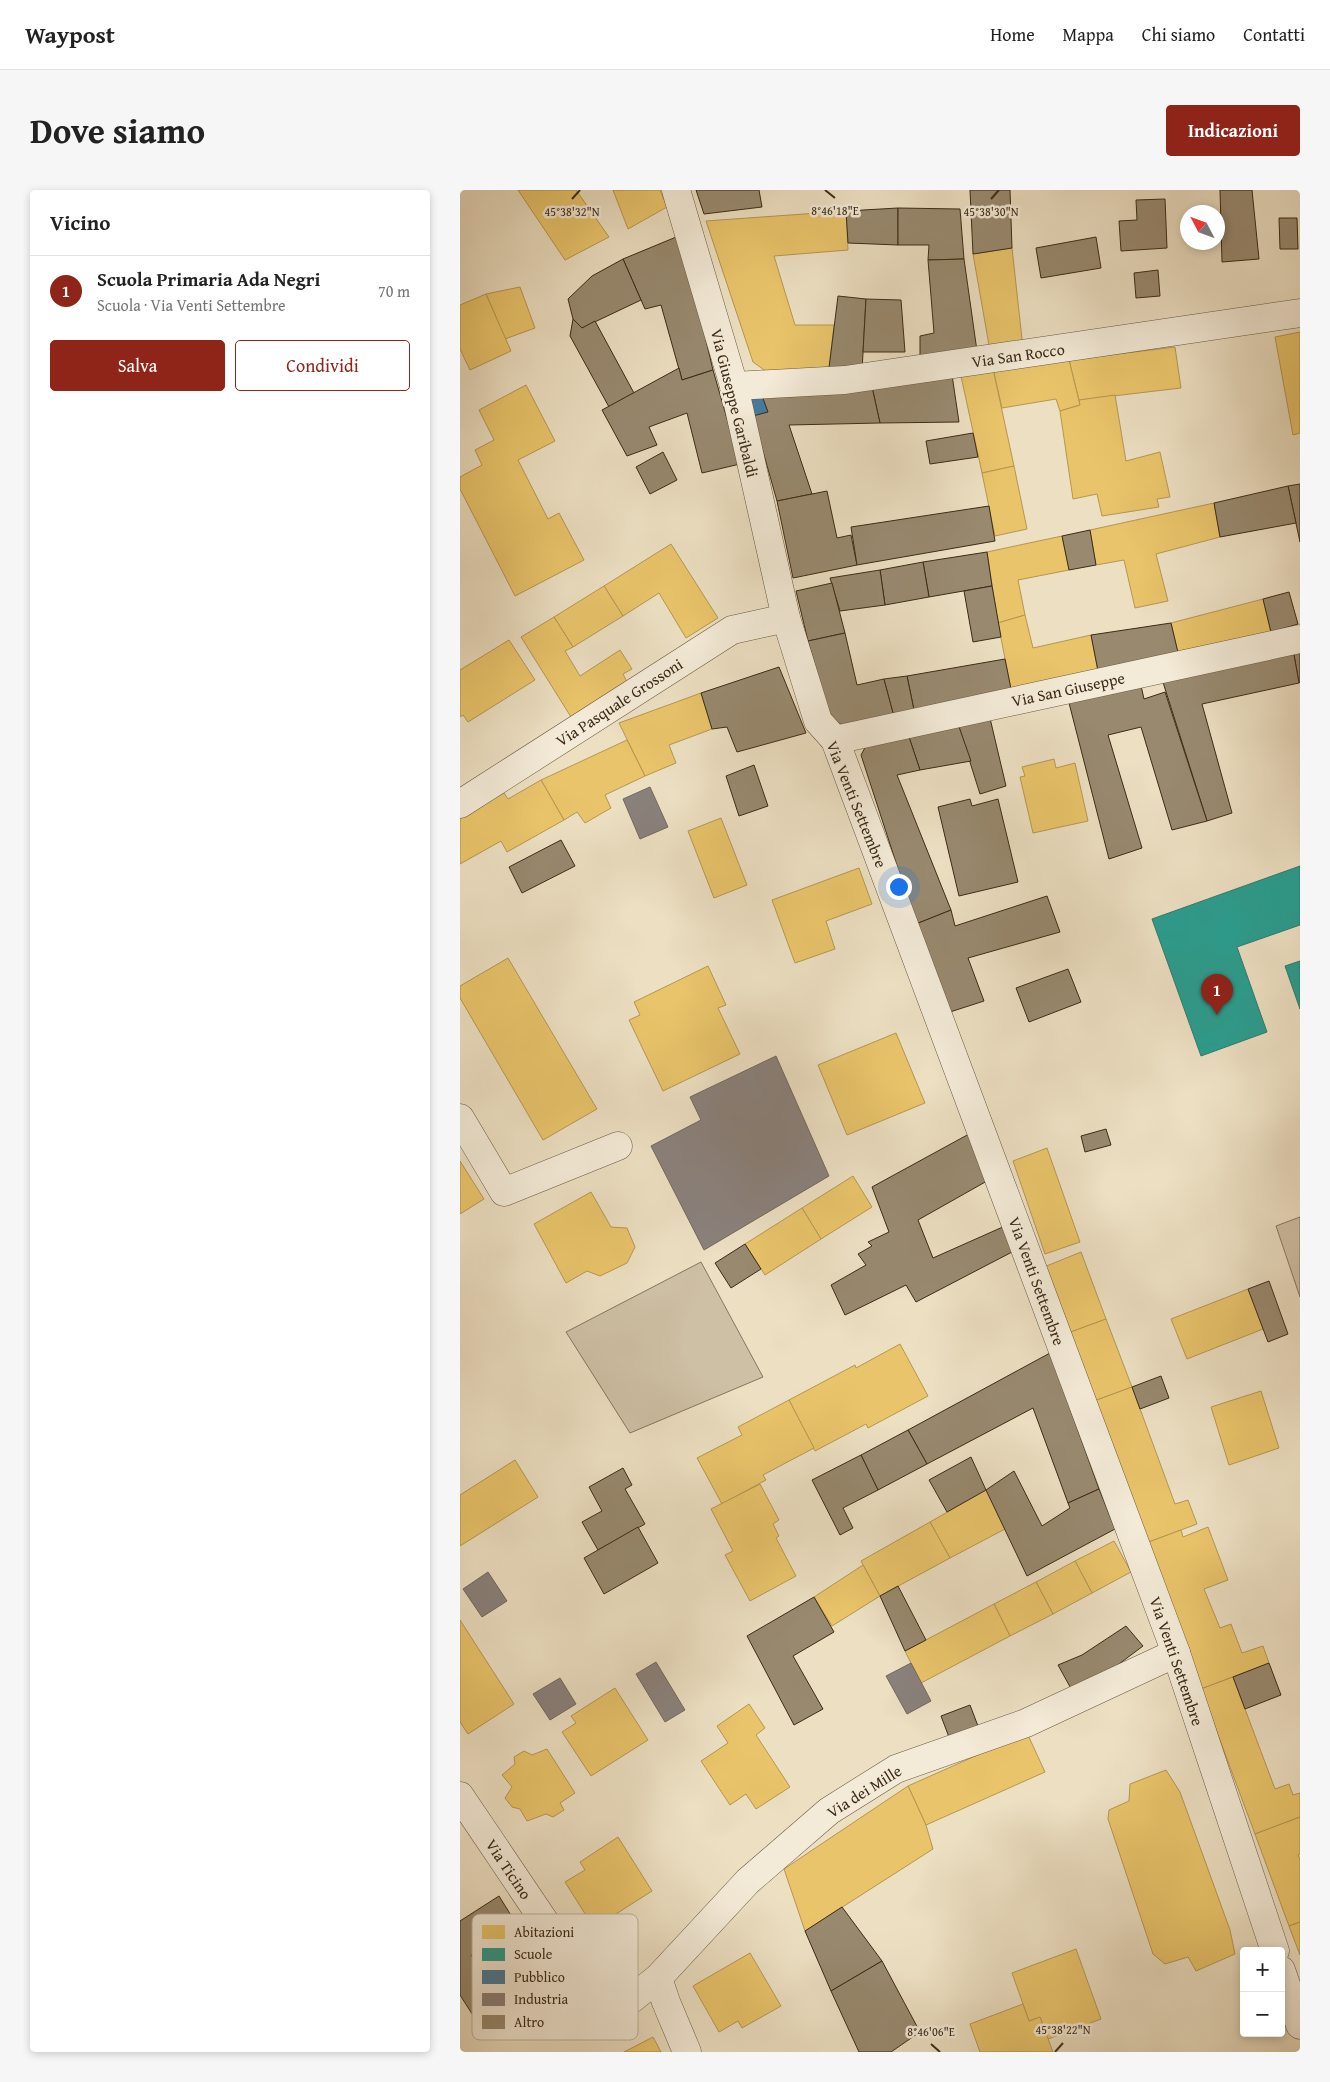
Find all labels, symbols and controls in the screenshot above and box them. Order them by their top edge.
text: Waypost [25,17,115,52]
text: Home [990,21,1035,48]
text: Mappa [1063,21,1114,48]
text: Chi siamo [1142,21,1215,48]
text: Contatti [1243,21,1305,48]
text: Dove siamo [30,105,205,156]
button: Indicazioni [1166,105,1300,156]
text: 8°46'18"E [811,202,859,219]
text: 45°38'32"N [544,203,600,220]
text: 45°38'30"N [963,203,1019,220]
north arrow [1180,205,1225,250]
text: Vicino [50,207,110,238]
text: Scuola Primaria Ada Negri [97,265,320,293]
text: 1 [62,279,70,303]
text: 70 m [378,279,410,303]
text: Scuola · Via Venti Settembre [97,293,286,317]
street label: Via Giuseppe Garibaldi [705,326,765,480]
street label: Via San Rocco [970,337,1066,373]
button: Salva [50,340,225,391]
button: Condividi [235,340,410,391]
street label: Via Pasquale Grossoni [551,652,688,752]
street label: Via San Giuseppe [1009,665,1127,713]
street label: Via Venti Settembre [821,737,893,871]
your location [886,874,912,900]
pin: 1 [1201,974,1233,1015]
street label: Via Venti Settembre [1003,1213,1071,1349]
street label: Via Venti Settembre [1144,1593,1210,1729]
street label: Via dei Mille [822,1759,906,1823]
street label: Via Ticino [480,1834,538,1904]
legend [472,1914,638,2040]
text: Abitazioni [514,1922,574,1942]
text: Scuole [514,1944,553,1964]
map controls [1240,1947,1285,2037]
button: + [1240,1947,1285,1992]
text: Pubblico [514,1967,565,1987]
text: Industria [514,1989,568,2009]
button: − [1240,1992,1285,2037]
text: Altro [514,2012,544,2032]
text: 45°38'22"N [1035,2021,1091,2038]
text: 8°46'06"E [907,2023,955,2040]

